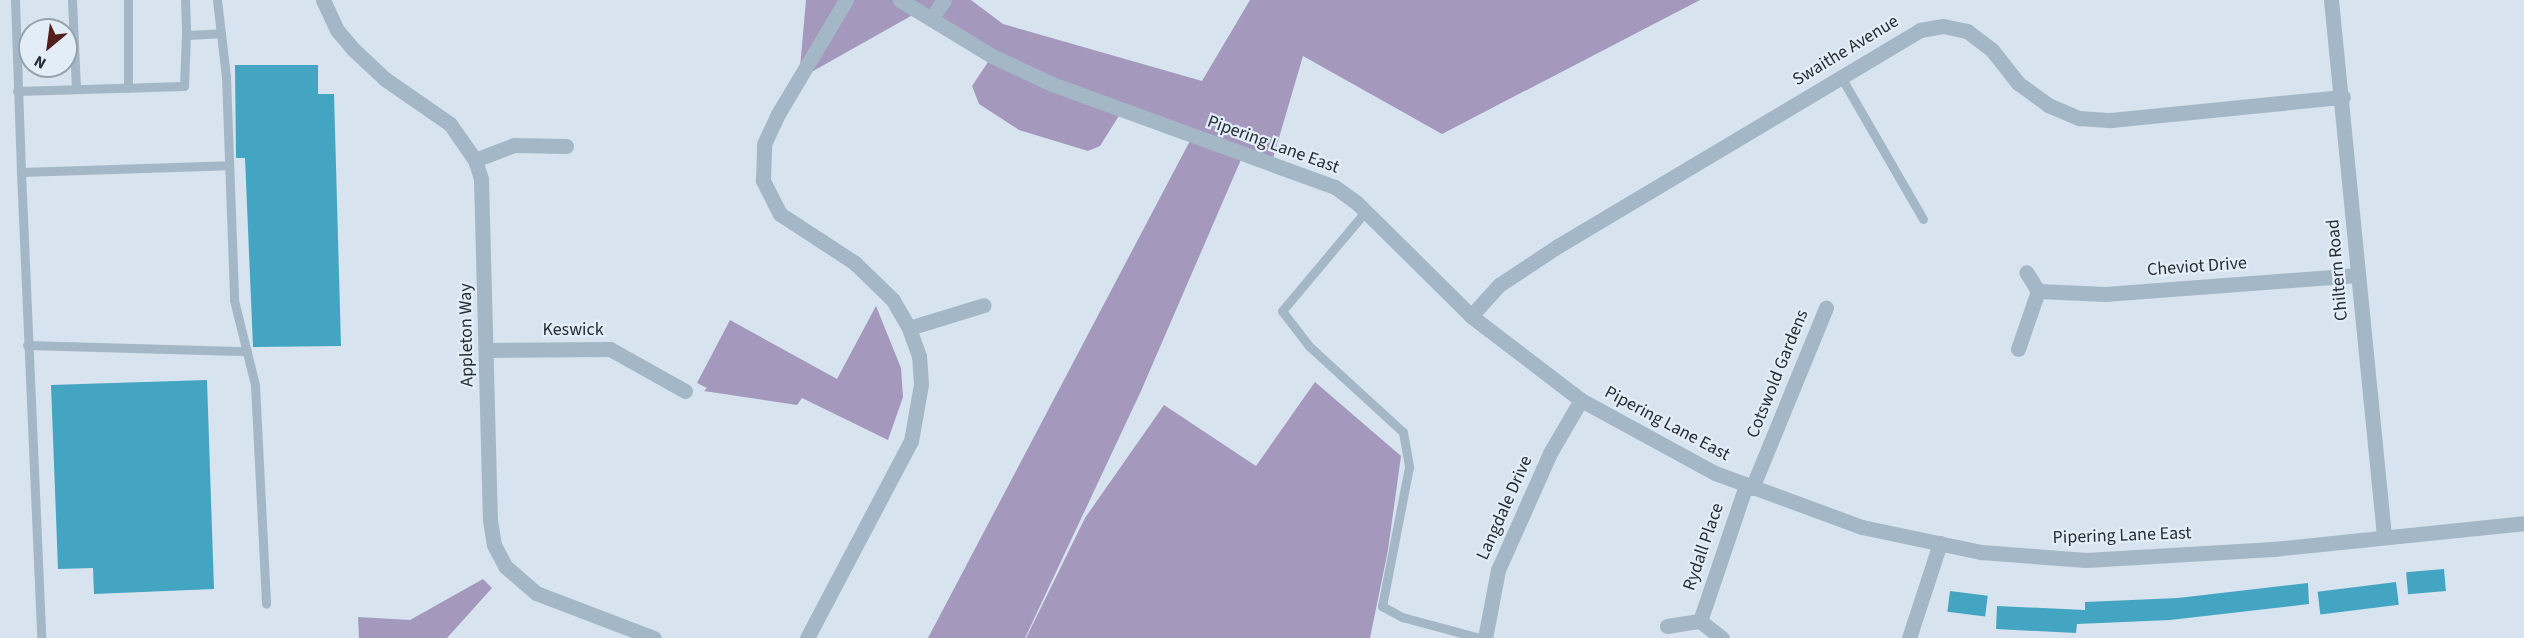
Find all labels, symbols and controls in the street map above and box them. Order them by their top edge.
street label: Swaithe Avenue [1789,11,1903,91]
north arrow [18,18,78,78]
text: N [30,50,50,74]
street label: Pipering Lane East [1204,111,1342,179]
street label: Chiltern Road [2323,218,2353,322]
street label: Cheviot Drive [2146,253,2248,281]
street label: Appleton Way [455,283,479,387]
street label: Cotswold Gardens [1742,307,1814,441]
street label: Keswick [542,319,604,341]
street label: Pipering Lane East [1601,382,1733,466]
street label: Langdale Drive [1472,453,1538,563]
street label: Rydall Place [1679,500,1729,594]
street label: Pipering Lane East [2052,523,2192,549]

